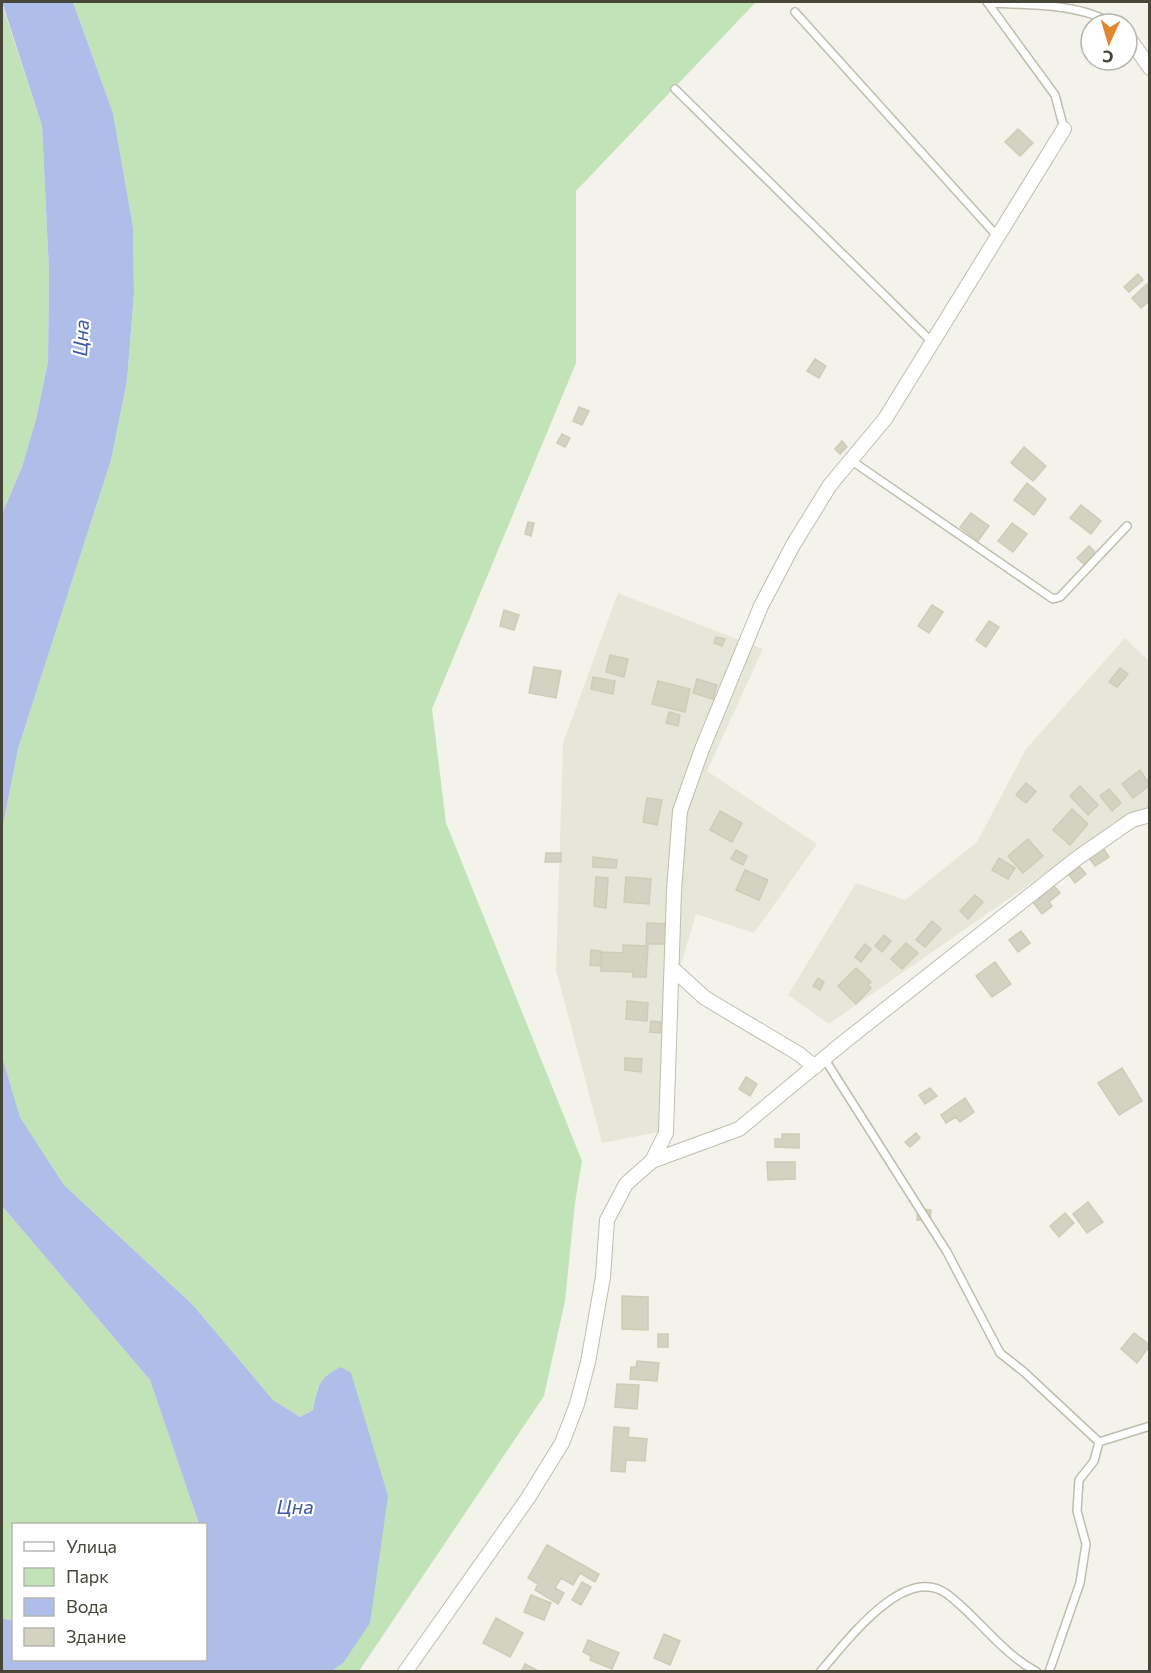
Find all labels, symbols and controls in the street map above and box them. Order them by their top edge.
north arrow [1079,12,1139,72]
text: С [1102,48,1114,67]
water label: Цна [67,319,93,357]
water label: Цна [276,1494,314,1518]
legend [12,1523,207,1661]
text: Улица [66,1535,117,1557]
text: Парк [66,1565,109,1587]
text: Вода [66,1595,108,1617]
text: Здание [66,1625,126,1647]

